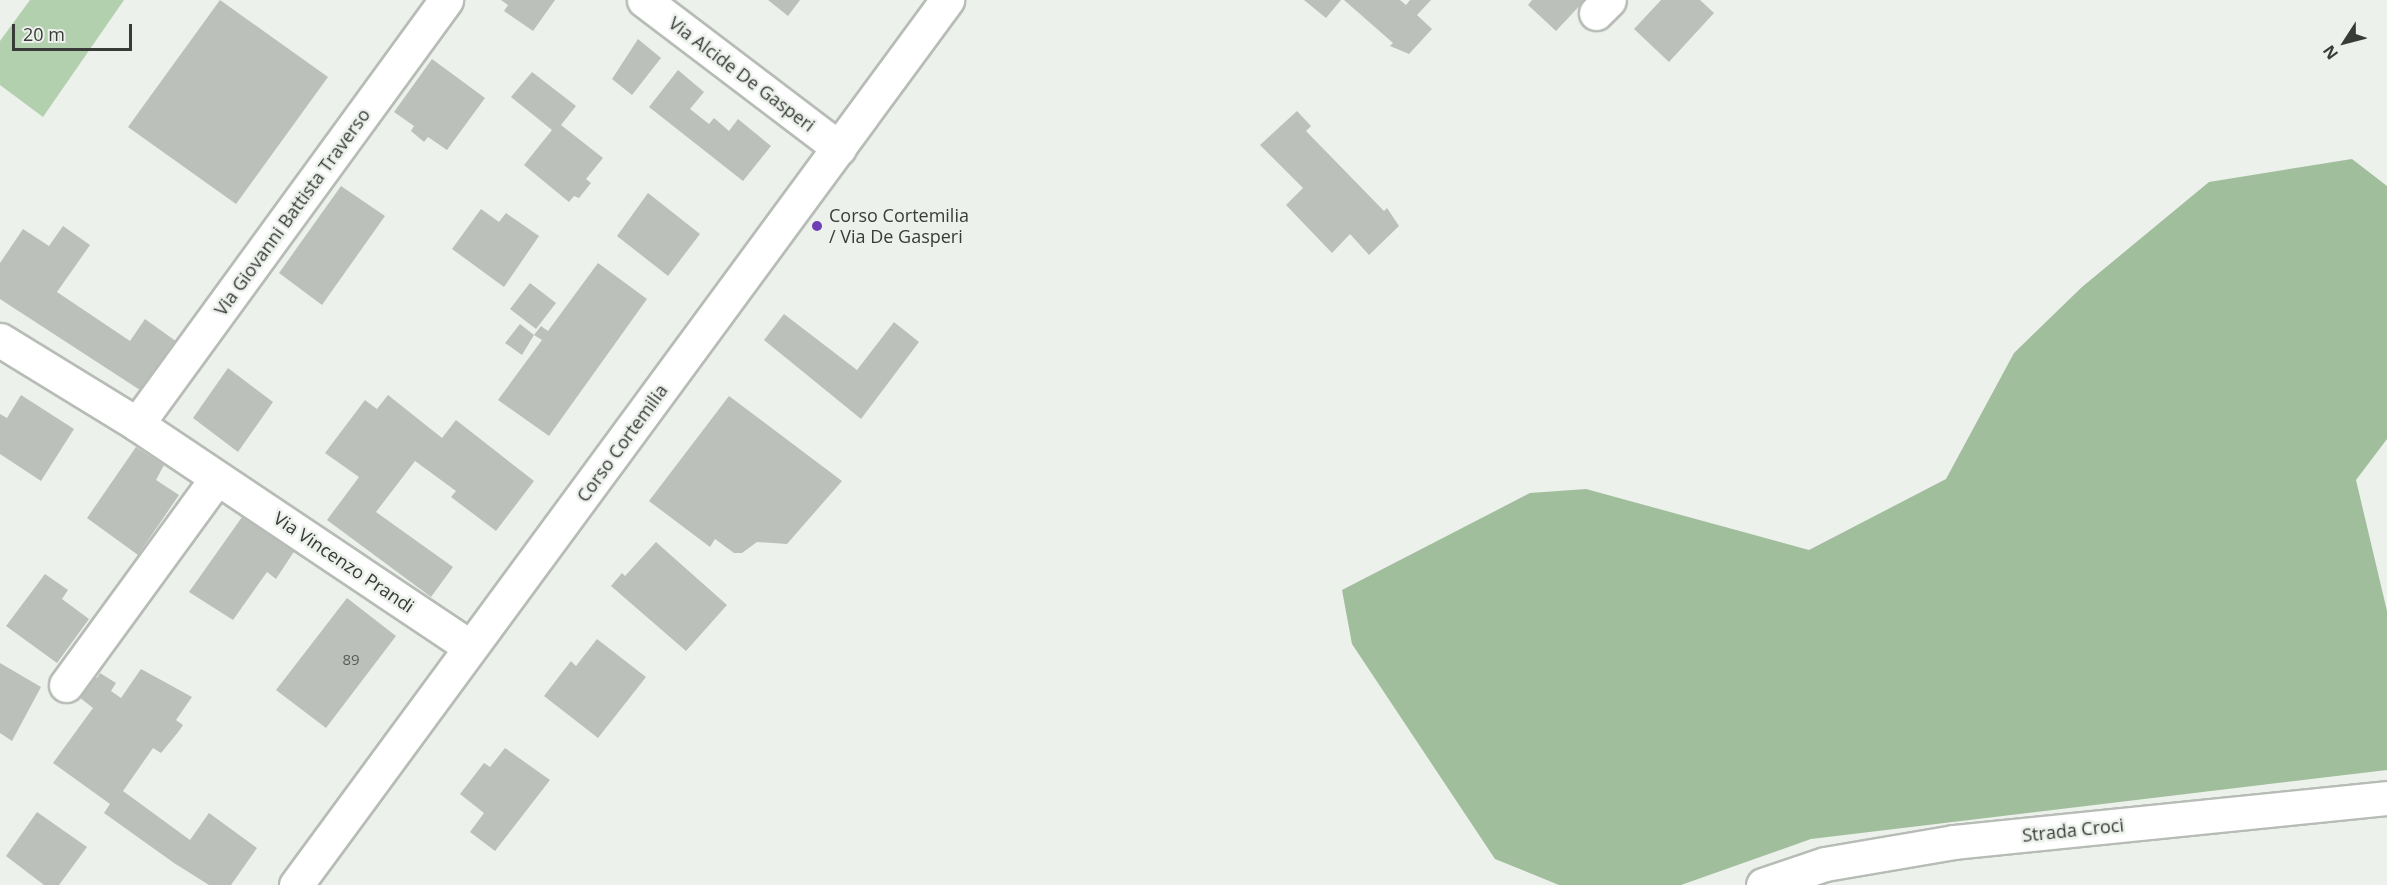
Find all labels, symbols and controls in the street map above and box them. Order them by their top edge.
scale bar [15,12,135,50]
street label: Via Alcide De Gasperi [665,12,819,136]
north arrow [2315,12,2375,72]
text: 20 m [23,22,65,46]
text: N [2318,41,2343,64]
street label: Via Giovanni Battista Traverso [210,104,374,320]
place label: Corso Cortemilia / Via De Gasperi [829,205,969,248]
marker: Corso Cortemilia / Via De Gasperi [810,219,824,233]
street label: Corso Cortemilia [572,380,672,506]
street label: Via Vincenzo Prandi [270,507,418,617]
house number: 89 [342,651,360,669]
street label: Strada Croci [2021,814,2125,846]

